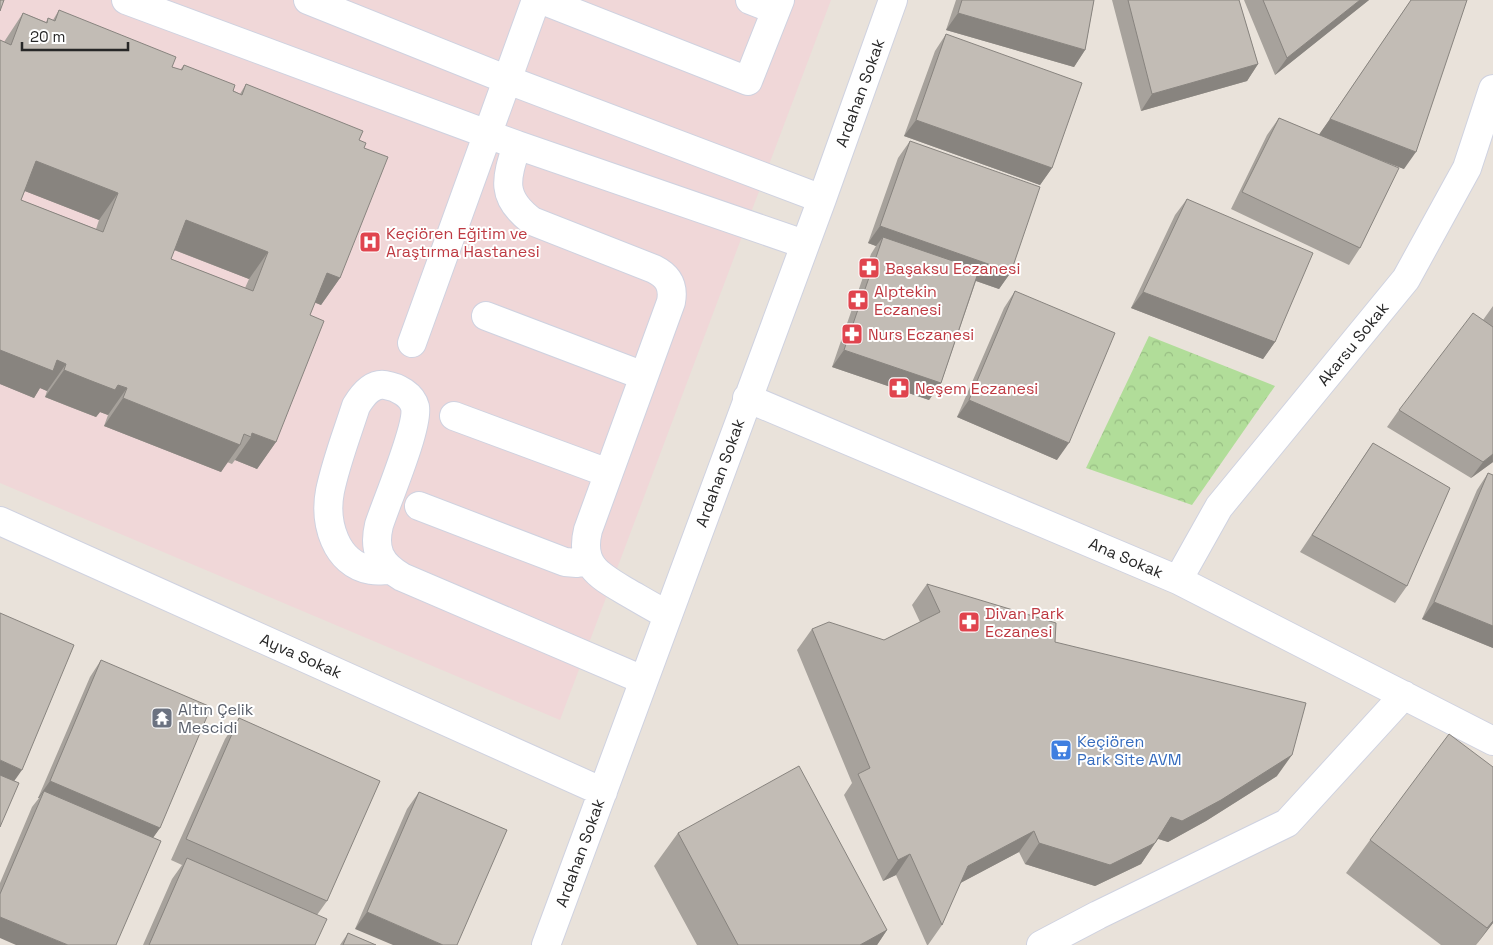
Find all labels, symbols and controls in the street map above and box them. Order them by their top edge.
scale bar [22,20,129,52]
text: 20 m [30,27,65,46]
street label: Ardahan Sokak [831,35,890,150]
place label: Keçiören Eğitim ve Araştırma Hastanesi [386,223,540,262]
hospital icon: Keçiören Eğitim ve Araştırma Hastanesi [358,230,382,254]
pharmacy icon: Başaksu Eczanesi [857,256,881,280]
place label: Başaksu Eczanesi [885,258,1020,279]
place label: Alptekin Eczanesi [874,281,941,320]
pharmacy icon: Alptekin Eczanesi [846,288,870,312]
street label: Akarsu Sokak [1313,298,1393,390]
pharmacy icon: Nurs Eczanesi [840,322,864,346]
place label: Nurs Eczanesi [868,324,974,345]
pharmacy icon: Neşem Eczanesi [887,376,911,400]
place label: Neşem Eczanesi [915,378,1038,399]
street label: Ardahan Sokak [691,415,750,530]
street label: Ana Sokak [1085,533,1167,583]
place label: Divan Park Eczanesi [985,603,1065,642]
pharmacy icon: Divan Park Eczanesi [957,610,981,634]
street label: Ayva Sokak [257,629,346,684]
place label: Altın Çelik Mescidi [178,699,254,738]
temple icon: Altın Çelik Mescidi [150,706,174,730]
place label: Keçiören Park Site AVM [1077,731,1182,770]
supermarket icon: Keçiören Park Site AVM [1049,738,1073,762]
street label: Ardahan Sokak [551,795,610,910]

